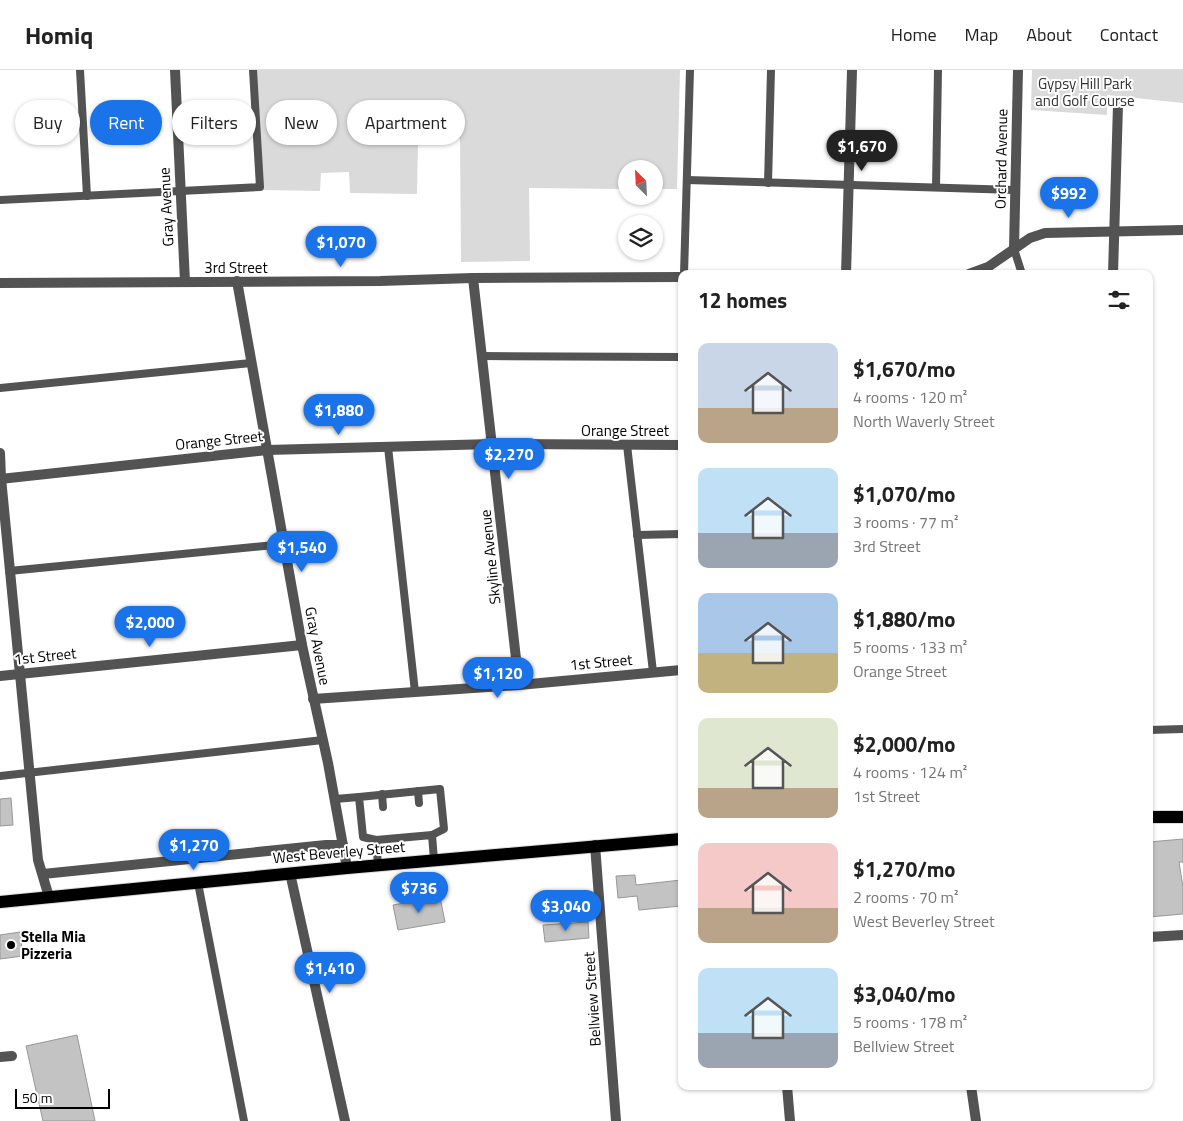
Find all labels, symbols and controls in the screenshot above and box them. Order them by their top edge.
text: Homiq [25,17,93,53]
text: Home [891,21,937,48]
text: Map [965,21,998,48]
text: About [1026,21,1072,48]
text: Contact [1100,21,1158,48]
park label: Gypsy Hill Park and Golf Course [1035,72,1135,112]
chip: Buy [15,100,80,145]
chip: Rent [90,100,162,145]
chip: Filters [172,100,256,145]
chip: New [266,100,337,145]
chip: Apartment [347,100,465,145]
street label: Orchard Avenue [989,109,1013,209]
pin: $1,670 [821,129,903,172]
text: $1,670 [837,134,887,158]
north arrow [618,160,662,205]
map controls [618,160,663,260]
street label: Gray Avenue [152,167,180,247]
pin: $992 [1039,176,1099,219]
text: $992 [1051,181,1087,205]
button: layers [618,215,663,260]
pin: $1,070 [300,226,382,268]
text: $1,070 [316,230,366,254]
street label: 3rd Street [204,256,268,279]
text: 12 homes [698,284,787,316]
icon: filters [1105,286,1133,314]
text: $1,670/mo [853,353,955,385]
icon: home [738,363,798,423]
text: 4 rooms · 120 m² [853,385,967,409]
pin: $1,880 [298,394,380,436]
text: $1,880 [314,398,364,422]
text: North Waverly Street [853,409,995,433]
street label: Orange Street [581,419,670,442]
street label: Orange Street [174,424,265,456]
pin: $2,270 [468,438,550,480]
text: $2,270 [484,442,534,466]
text: $1,070/mo [853,478,955,510]
icon: home [738,488,798,548]
street label: Skyline Avenue [474,508,506,606]
text: 3 rooms · 77 m² [853,510,958,534]
pin: $1,540 [261,530,343,573]
text: 3rd Street [853,534,921,558]
text: $1,540 [277,535,327,559]
text: $1,880/mo [853,603,955,635]
street label: Gray Avenue [299,605,337,687]
pin: $2,000 [109,606,191,648]
text: $2,000 [125,610,175,634]
icon: home [738,613,798,673]
text: 5 rooms · 133 m² [853,635,967,659]
street label: 1st Street [13,641,78,671]
street label: 1st Street [569,648,634,676]
pin: $1,120 [457,656,539,699]
text: Orange Street [853,659,947,683]
text: $1,120 [473,661,523,685]
text: $2,000/mo [853,728,955,760]
icon: home [738,738,798,798]
text: 4 rooms · 124 m² [853,760,967,784]
text: 1st Street [853,784,920,808]
pin: $1,270 [153,828,235,871]
text: $1,270 [169,833,219,857]
street label: West Beverley Street [272,835,407,869]
text: $1,270/mo [853,853,955,885]
icon: home [738,863,798,923]
pin: $736 [389,872,449,914]
text: $736 [401,876,437,900]
text: 2 rooms · 70 m² [853,885,958,909]
pin: $3,040 [525,890,607,932]
text: $3,040 [541,894,591,918]
text: West Beverley Street [853,909,995,933]
place label: Stella Mia Pizzeria [21,925,86,965]
marker: Stella Mia Pizzeria [5,939,17,951]
street label: Bellview Street [577,950,607,1047]
pin: $1,410 [289,952,371,994]
text: $1,410 [305,956,355,980]
text: $3,040/mo [853,978,955,1010]
icon: home [738,988,798,1048]
text: 5 rooms · 178 m² [853,1010,967,1034]
text: Bellview Street [853,1034,955,1058]
scale bar [15,1086,110,1109]
text: 50 m [22,1087,52,1108]

